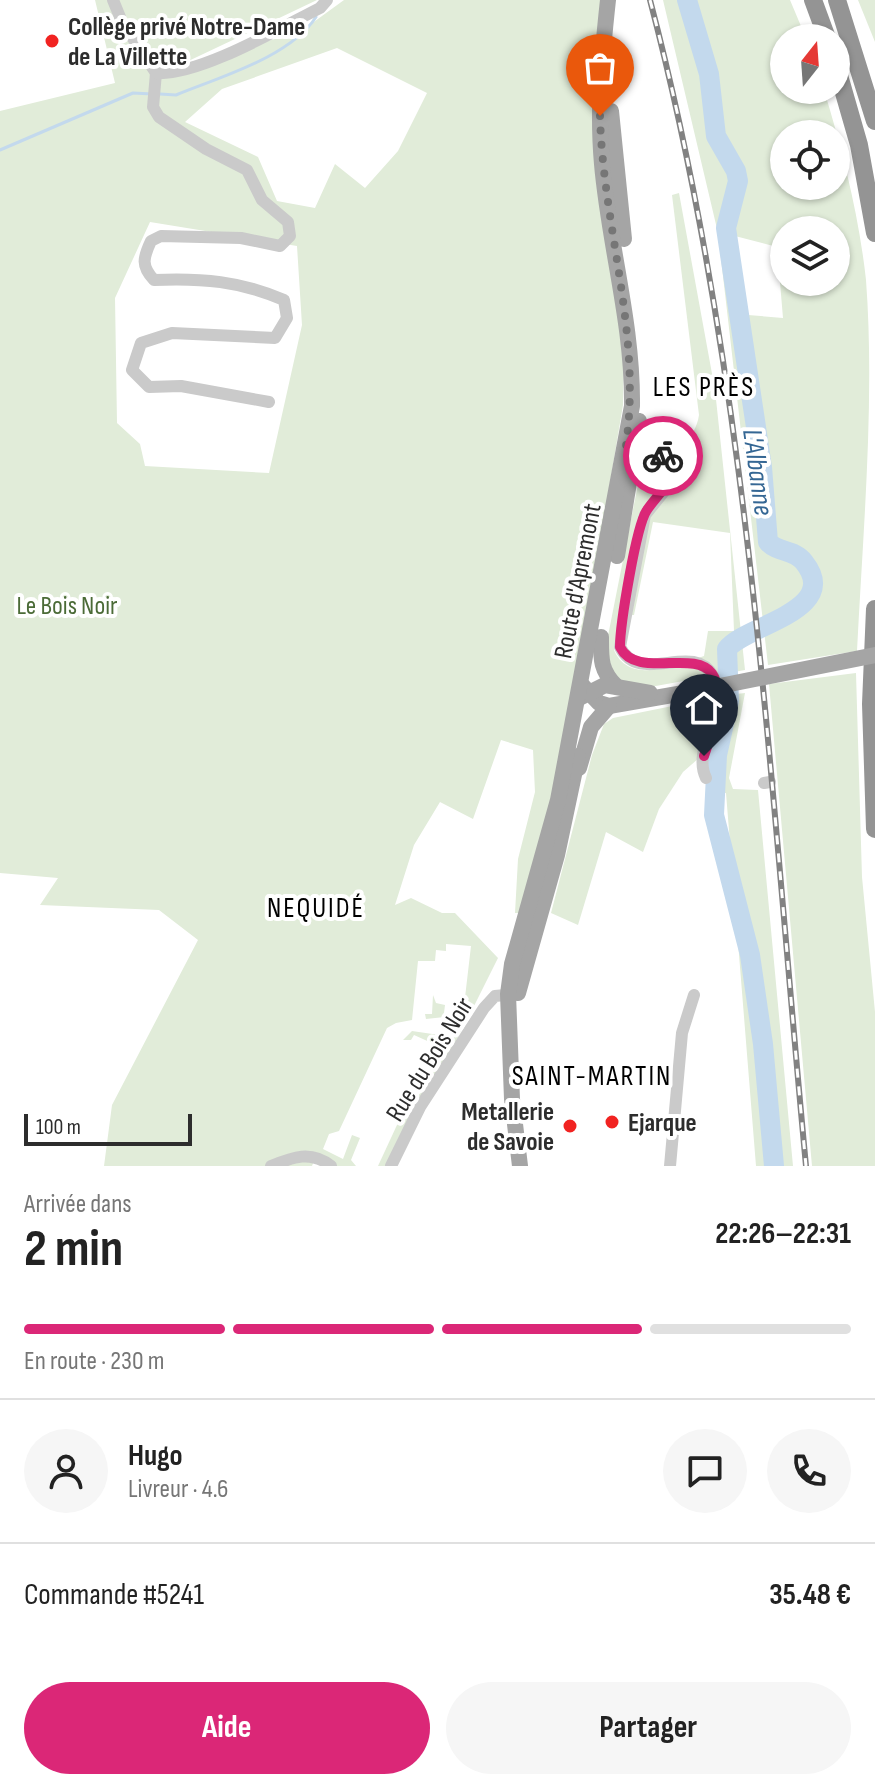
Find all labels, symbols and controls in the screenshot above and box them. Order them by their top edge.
place label: Collège privé Notre-Dame de La Villette [68,12,305,73]
north arrow [770,24,850,104]
map controls [770,24,850,296]
marker: Collège privé Notre-Dame de La Villette [43,32,61,50]
pin [566,34,634,116]
icon: bag [578,46,622,90]
button: locate [770,120,850,200]
button: layers [770,216,850,296]
district label: LES PRÈS [653,371,755,404]
courier [623,416,703,496]
water label: L'Albanne [735,427,780,518]
icon: bike [641,434,685,478]
street label: Route d'Apremont [548,501,609,661]
park label: Le Bois Noir [17,591,118,622]
pin [670,674,738,756]
icon: home [682,686,726,730]
district label: NEQUIDÉ [267,892,365,925]
street label: Rue du Bois Noir [380,992,481,1128]
district label: SAINT-MARTIN [512,1060,672,1093]
place label: Metallerie de Savoie [461,1097,554,1158]
place label: Ejarque [628,1108,697,1139]
scale bar [24,1110,192,1146]
marker: Ejarque [603,1113,621,1131]
text: 100 m [36,1114,81,1141]
marker: Metallerie de Savoie [561,1117,579,1135]
text: Arrivée dans [24,1189,132,1220]
text: 22:26–22:31 [715,1216,851,1252]
text: 2 min [24,1218,123,1281]
text: En route · 230 m [24,1346,164,1377]
button: person [24,1429,108,1513]
button: chat [663,1429,747,1513]
button: phone [767,1429,851,1513]
text: Hugo [128,1438,183,1474]
text: Livreur · 4.6 [128,1474,228,1505]
text: Commande #5241 [24,1577,204,1613]
text: 35.48 € [769,1577,851,1613]
button: Aide [24,1682,430,1774]
button: Partager [446,1682,851,1774]

